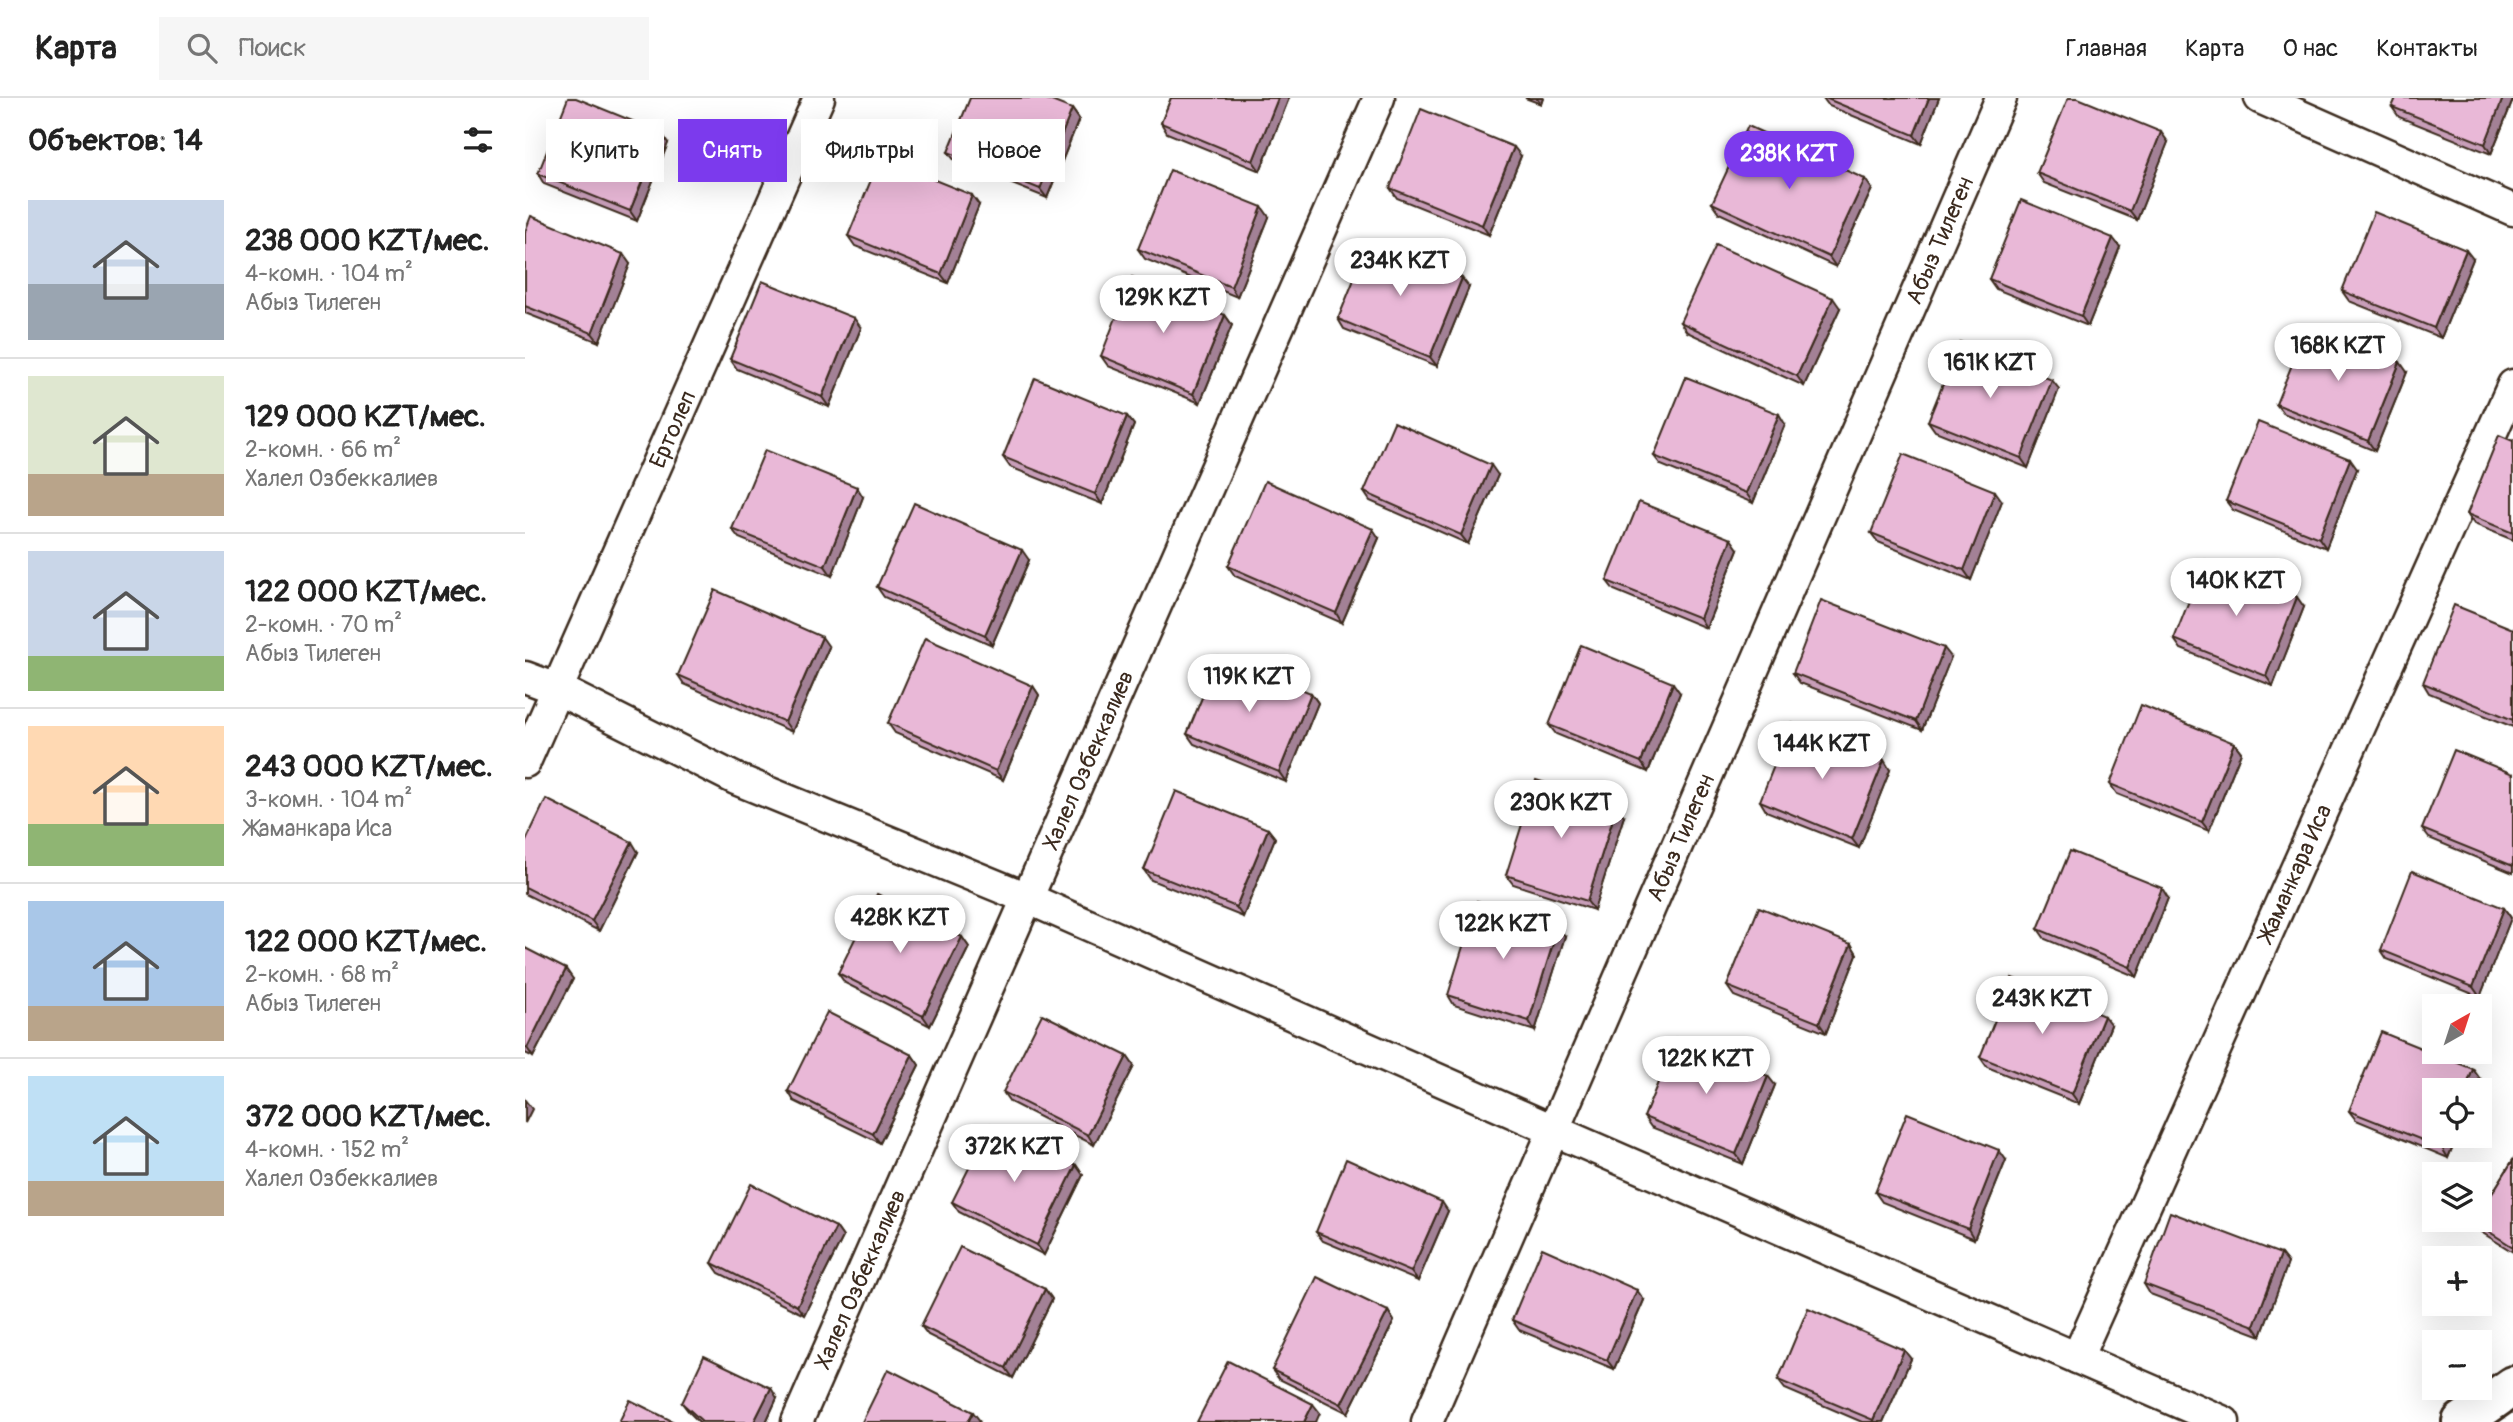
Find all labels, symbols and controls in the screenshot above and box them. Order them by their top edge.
search box [159,17,649,80]
text: Карта [35,28,117,69]
icon: search [183,29,221,67]
text: Поиск [239,32,307,64]
text: Главная [2066,34,2147,63]
text: Карта [2185,34,2245,63]
text: О нас [2283,34,2338,63]
text: Контакты [2376,34,2478,63]
chip: Купить [546,119,664,182]
chip: Снять [678,119,787,182]
chip: Фильтры [801,119,938,182]
chip: Новое [952,119,1065,182]
icon: filters [459,121,497,159]
text: Объектов: 14 [28,122,203,159]
pin: 238K KZT [1717,132,1861,191]
text: 238K KZT [1740,139,1838,168]
street label: Абыз Тилеген [1899,172,1980,309]
text: 238 000 KZT/мес. [245,222,490,259]
icon: home [84,228,168,312]
pin: 234K KZT [1328,238,1472,298]
text: 234K KZT [1350,246,1450,275]
text: 4-комн. · 104 m² [245,259,413,288]
pin: 129K KZT [1091,275,1235,335]
text: 129K KZT [1116,283,1210,312]
text: Абыз Тилеген [245,288,381,317]
pin: 168K KZT [2266,324,2410,383]
text: 168K KZT [2290,331,2386,360]
pin: 161K KZT [1918,341,2062,400]
text: 161K KZT [1944,348,2036,377]
street label: Ертолеп [643,386,703,473]
text: 129 000 KZT/мес. [245,398,486,435]
icon: home [84,404,168,488]
text: 2-комн. · 66 m² [245,435,401,464]
text: Халел Озбеккалиев [245,464,438,493]
pin: 140K KZT [2164,559,2308,618]
text: 140K KZT [2186,566,2286,595]
text: 122 000 KZT/мес. [245,573,487,610]
icon: home [84,579,168,663]
text: 2-комн. · 70 m² [245,610,402,639]
text: Абыз Тилеген [245,639,381,668]
pin: 119K KZT [1177,654,1321,714]
text: 119K KZT [1203,662,1295,691]
street label: Халел Озбеккалиев [1036,666,1141,855]
pin: 144K KZT [1750,722,1894,781]
text: 144K KZT [1774,729,1870,758]
text: 243 000 KZT/мес. [245,748,493,785]
icon: home [84,754,168,838]
street label: Абыз Тилеген [1640,770,1721,906]
pin: 230K KZT [1489,780,1633,840]
text: 3-комн. · 104 m² [245,785,412,814]
text: 230K KZT [1510,788,1612,817]
street label: Жаманкара Иса [2250,800,2338,949]
text: Жаманкара Иса [245,814,392,843]
pin: 428K KZT [828,896,972,955]
pin: 122K KZT [1431,902,1575,961]
text: 428K KZT [851,903,949,932]
text: 122K KZT [1455,909,1551,938]
text: 122 000 KZT/мес. [245,923,487,960]
icon: home [84,929,168,1013]
text: 2-комн. · 68 m² [245,960,399,989]
pin: 243K KZT [1970,976,2114,1036]
text: 243K KZT [1992,984,2092,1013]
text: Абыз Тилеген [245,989,381,1018]
north arrow [2422,994,2492,1064]
map controls [2422,994,2492,1400]
pin: 122K KZT [1634,1037,1778,1096]
text: 122K KZT [1658,1044,1754,1073]
button: locate [2422,1078,2492,1148]
text: 372 000 KZT/мес. [245,1098,491,1135]
icon: home [84,1104,168,1188]
pin: 372K KZT [942,1124,1086,1184]
text: 372K KZT [964,1132,1064,1161]
text: 4-комн. · 152 m² [245,1135,409,1164]
button: layers [2422,1162,2492,1232]
text: Халел Озбеккалиев [245,1164,438,1193]
street label: Халел Озбеккалиев [808,1185,912,1374]
button: + [2422,1246,2492,1316]
button: − [2422,1330,2492,1400]

